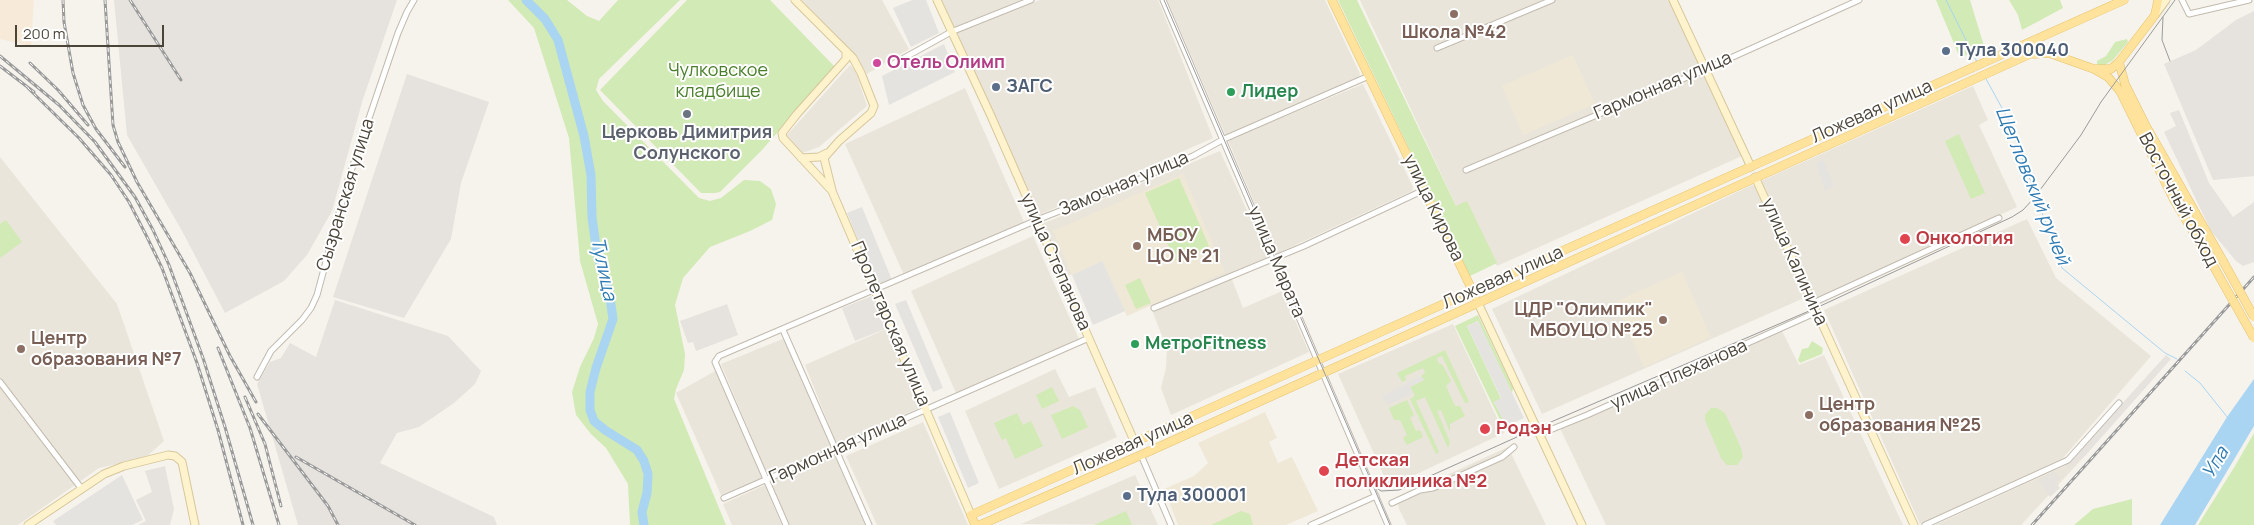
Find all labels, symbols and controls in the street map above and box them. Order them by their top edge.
marker: Школа №42 [1448,8,1460,20]
scale bar [18,15,166,47]
place label: Школа №42 [1402,22,1506,44]
text: 200 m [23,23,66,44]
place label: Тула 300040 [1956,40,2069,62]
marker: Тула 300040 [1940,45,1952,57]
street label: Гармонная улица [1591,47,1735,125]
place label: Отель Олимп [887,52,1005,74]
marker: Отель Олимп [871,57,883,69]
park label: Чулковское кладбище [668,60,768,102]
place label: ЗАГС [1006,76,1053,98]
street label: Ложевая улица [1808,76,1936,148]
marker: ЗАГС [990,81,1002,93]
place label: Лидер [1241,81,1298,103]
marker: Лидер [1225,86,1237,98]
water label: Щегловский ручей [1990,104,2074,268]
marker: Церковь Димитрия Солунского [681,108,693,120]
street label: Сызранская улица [312,116,380,274]
place label: Церковь Димитрия Солунского [602,122,772,164]
street label: Восточный обход [2134,129,2222,271]
street label: Замочная улица [1056,147,1192,221]
street label: улица Кирова [1398,151,1468,265]
street label: улица Степанова [1015,190,1095,334]
street label: улица Калинина [1756,195,1832,329]
street label: улица Марата [1243,203,1309,321]
place label: МБОУ ЦО № 21 [1147,225,1220,268]
place label: Онкология [1916,228,2013,250]
marker: Онкология [1898,232,1912,246]
water label: Тулица [585,235,621,303]
street label: Пролетарская улица [845,238,935,410]
marker: МБОУ ЦО № 21 [1131,240,1143,252]
street label: Ложевая улица [1439,242,1567,314]
place label: ЦДР "Олимпик" МБОУЦО №25 [1514,299,1653,342]
marker: ЦДР "Олимпик" МБОУЦО №25 [1657,314,1669,326]
place label: Центр образования №7 [31,328,181,370]
place label: МетроFitness [1145,333,1266,355]
street label: улица Плеханова [1607,335,1751,415]
marker: МетроFitness [1129,338,1141,350]
marker: Центр образования №7 [15,343,27,355]
place label: Центр образования №25 [1819,394,1981,436]
street label: Ложевая улица [1069,408,1197,480]
street label: Гармонная улица [766,409,910,489]
marker: Центр образования №25 [1803,409,1815,421]
place label: Родэн [1496,418,1552,440]
marker: Родэн [1478,422,1492,436]
water label: Упа [2198,443,2234,483]
place label: Детская поликлиника №2 [1335,450,1487,492]
marker: Детская поликлиника №2 [1317,464,1331,478]
place label: Тула 300001 [1137,485,1247,507]
marker: Тула 300001 [1121,490,1133,502]

